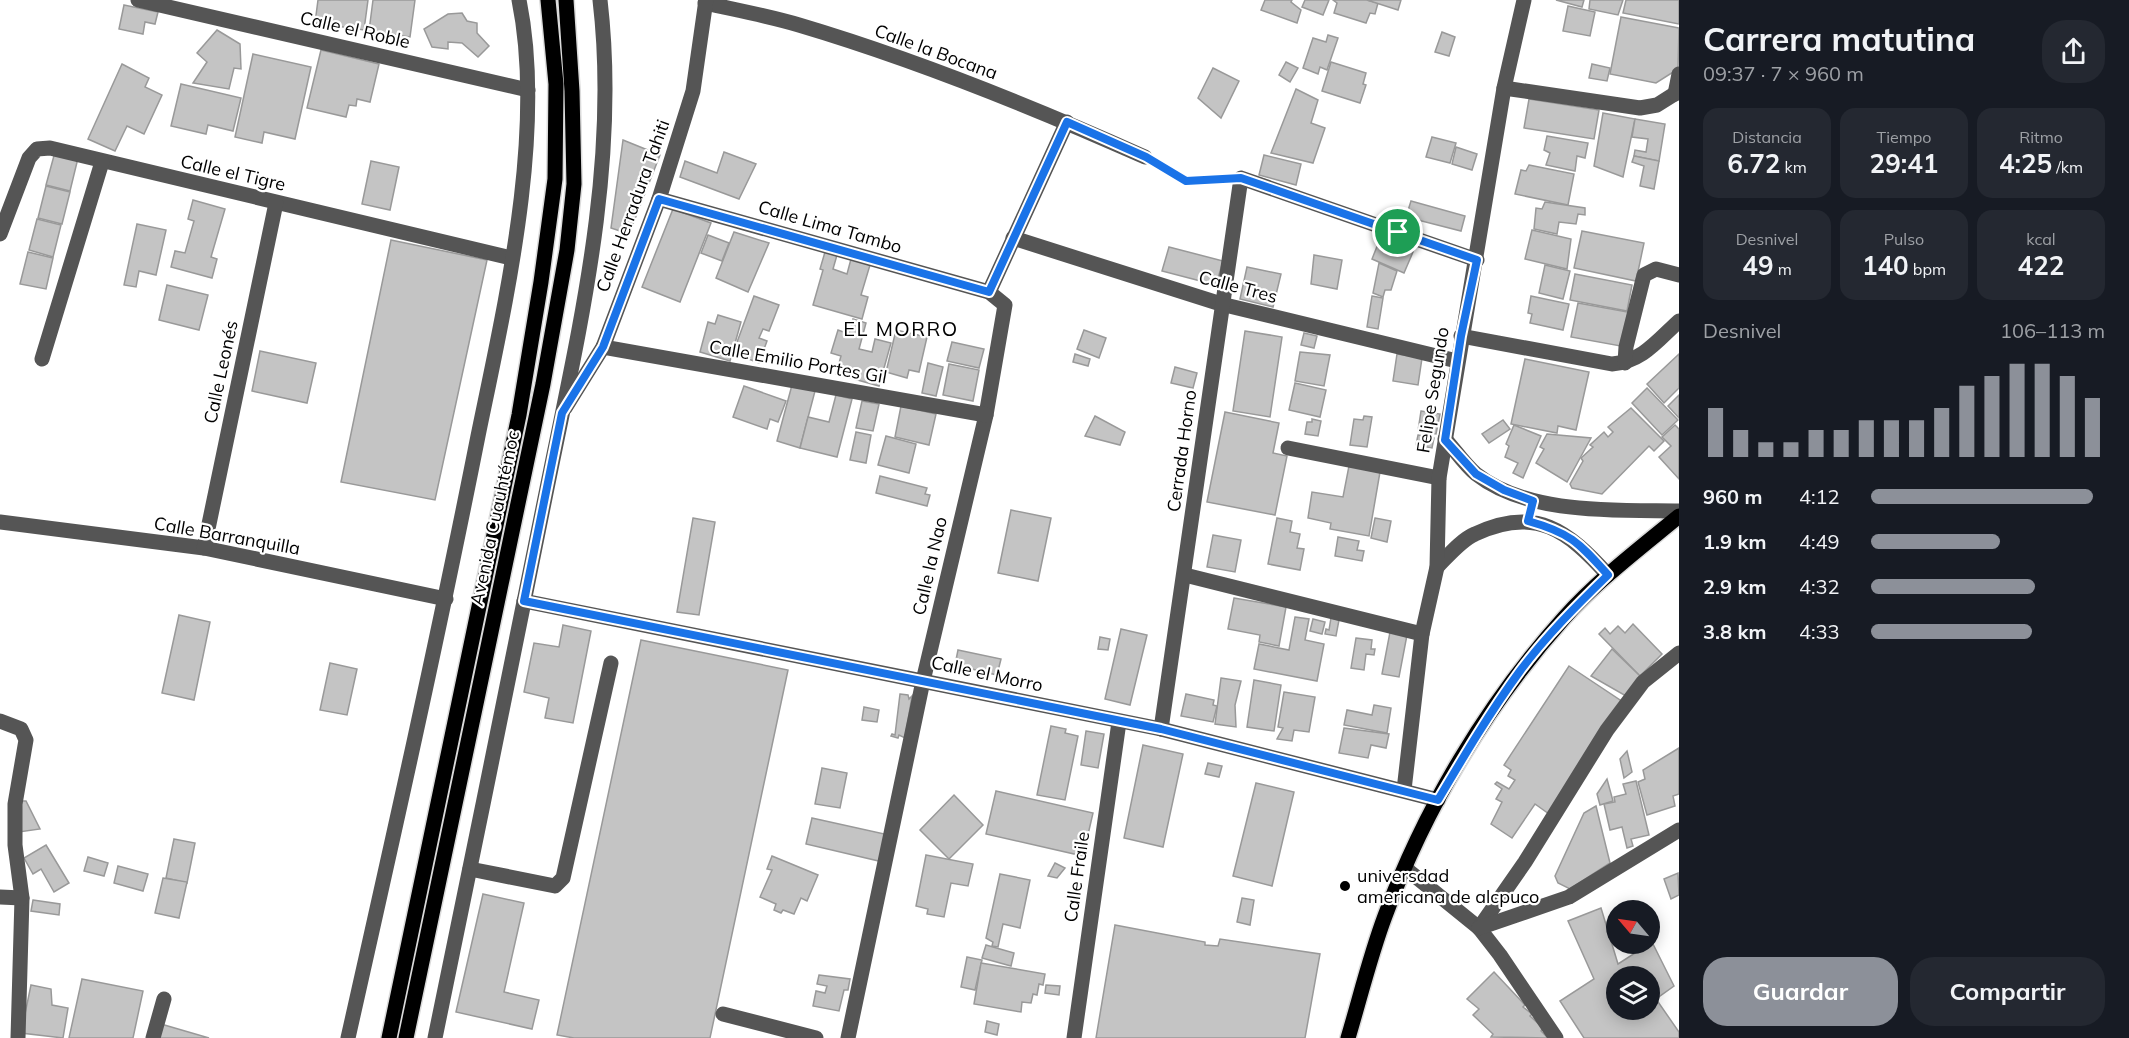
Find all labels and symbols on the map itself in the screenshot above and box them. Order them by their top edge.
street label: Calle el Roble [298,6,412,53]
street label: Calle la Bocana [872,19,1001,84]
street label: Calle Herradura Tahiti [591,116,674,295]
street label: Calle el Tigre [178,149,288,196]
street label: Calle Lima Tambo [756,195,905,258]
pin [1372,206,1423,257]
street label: Calle Tres [1196,265,1280,308]
district label: EL MORRO [843,316,959,341]
street label: Calle Leonés [198,318,243,426]
street label: Felipe Segundo [1411,325,1454,455]
street label: Calle Emilio Portes Gil [707,335,889,388]
street label: Cerrada Horno [1162,388,1201,513]
street label: Avenida Cuauhtémoc [465,428,524,608]
street label: Calle Barranquilla [152,511,302,560]
street label: Calle la Nao [907,514,952,617]
street label: Calle el Morro [929,650,1045,697]
street label: Calle Fraile [1059,830,1094,924]
place label: universdad americana de alcpuco [1357,864,1539,908]
marker: universdad americana de alcpuco [1338,879,1352,893]
north arrow [1606,900,1660,954]

